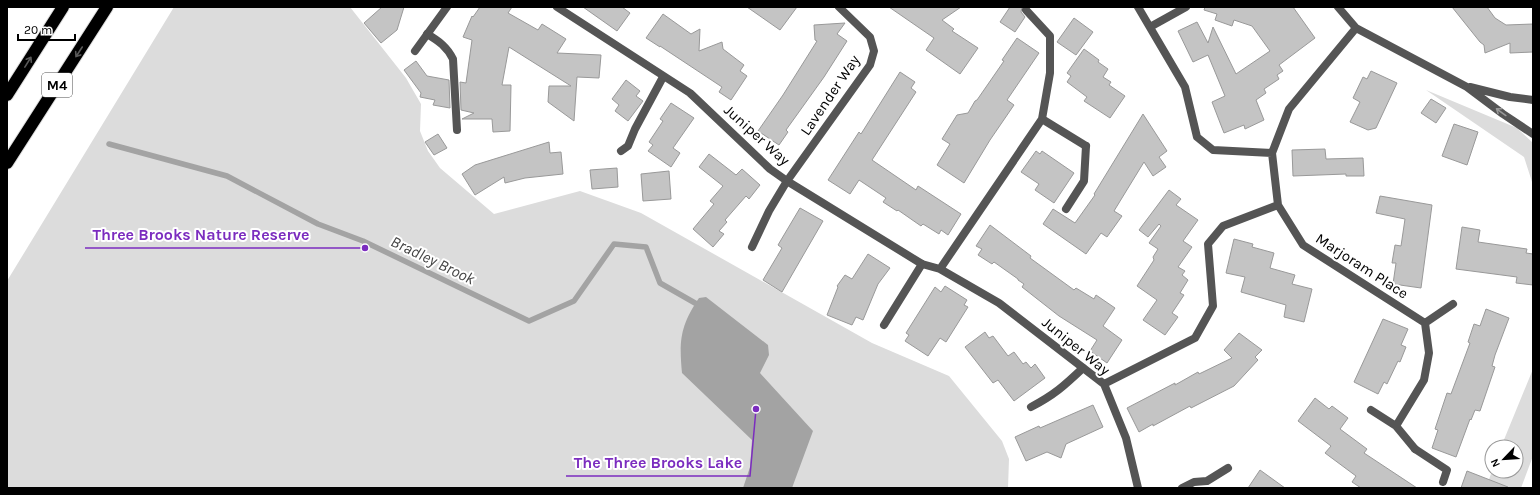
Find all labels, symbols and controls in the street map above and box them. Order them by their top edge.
scale bar [18,16,75,42]
text: 20 m [24,23,52,37]
one-way arrow [74,46,83,57]
street label: Lavender Way [796,51,864,139]
one-way arrow [24,57,32,68]
road number: M4 [42,73,72,97]
street label: Juniper Way [720,101,794,169]
one-way arrow [1495,108,1506,116]
callout: Three Brooks Nature Reserve [85,220,318,248]
text: Three Brooks Nature Reserve [92,225,310,244]
street label: Marjoram Place [1312,229,1412,303]
water label: Bradley Brook [388,231,479,289]
street label: Juniper Way [1038,313,1114,379]
north arrow [1484,439,1524,479]
callout: The Three Brooks Lake [566,448,750,476]
text: The Three Brooks Lake [574,453,742,472]
text: N [1488,457,1503,469]

